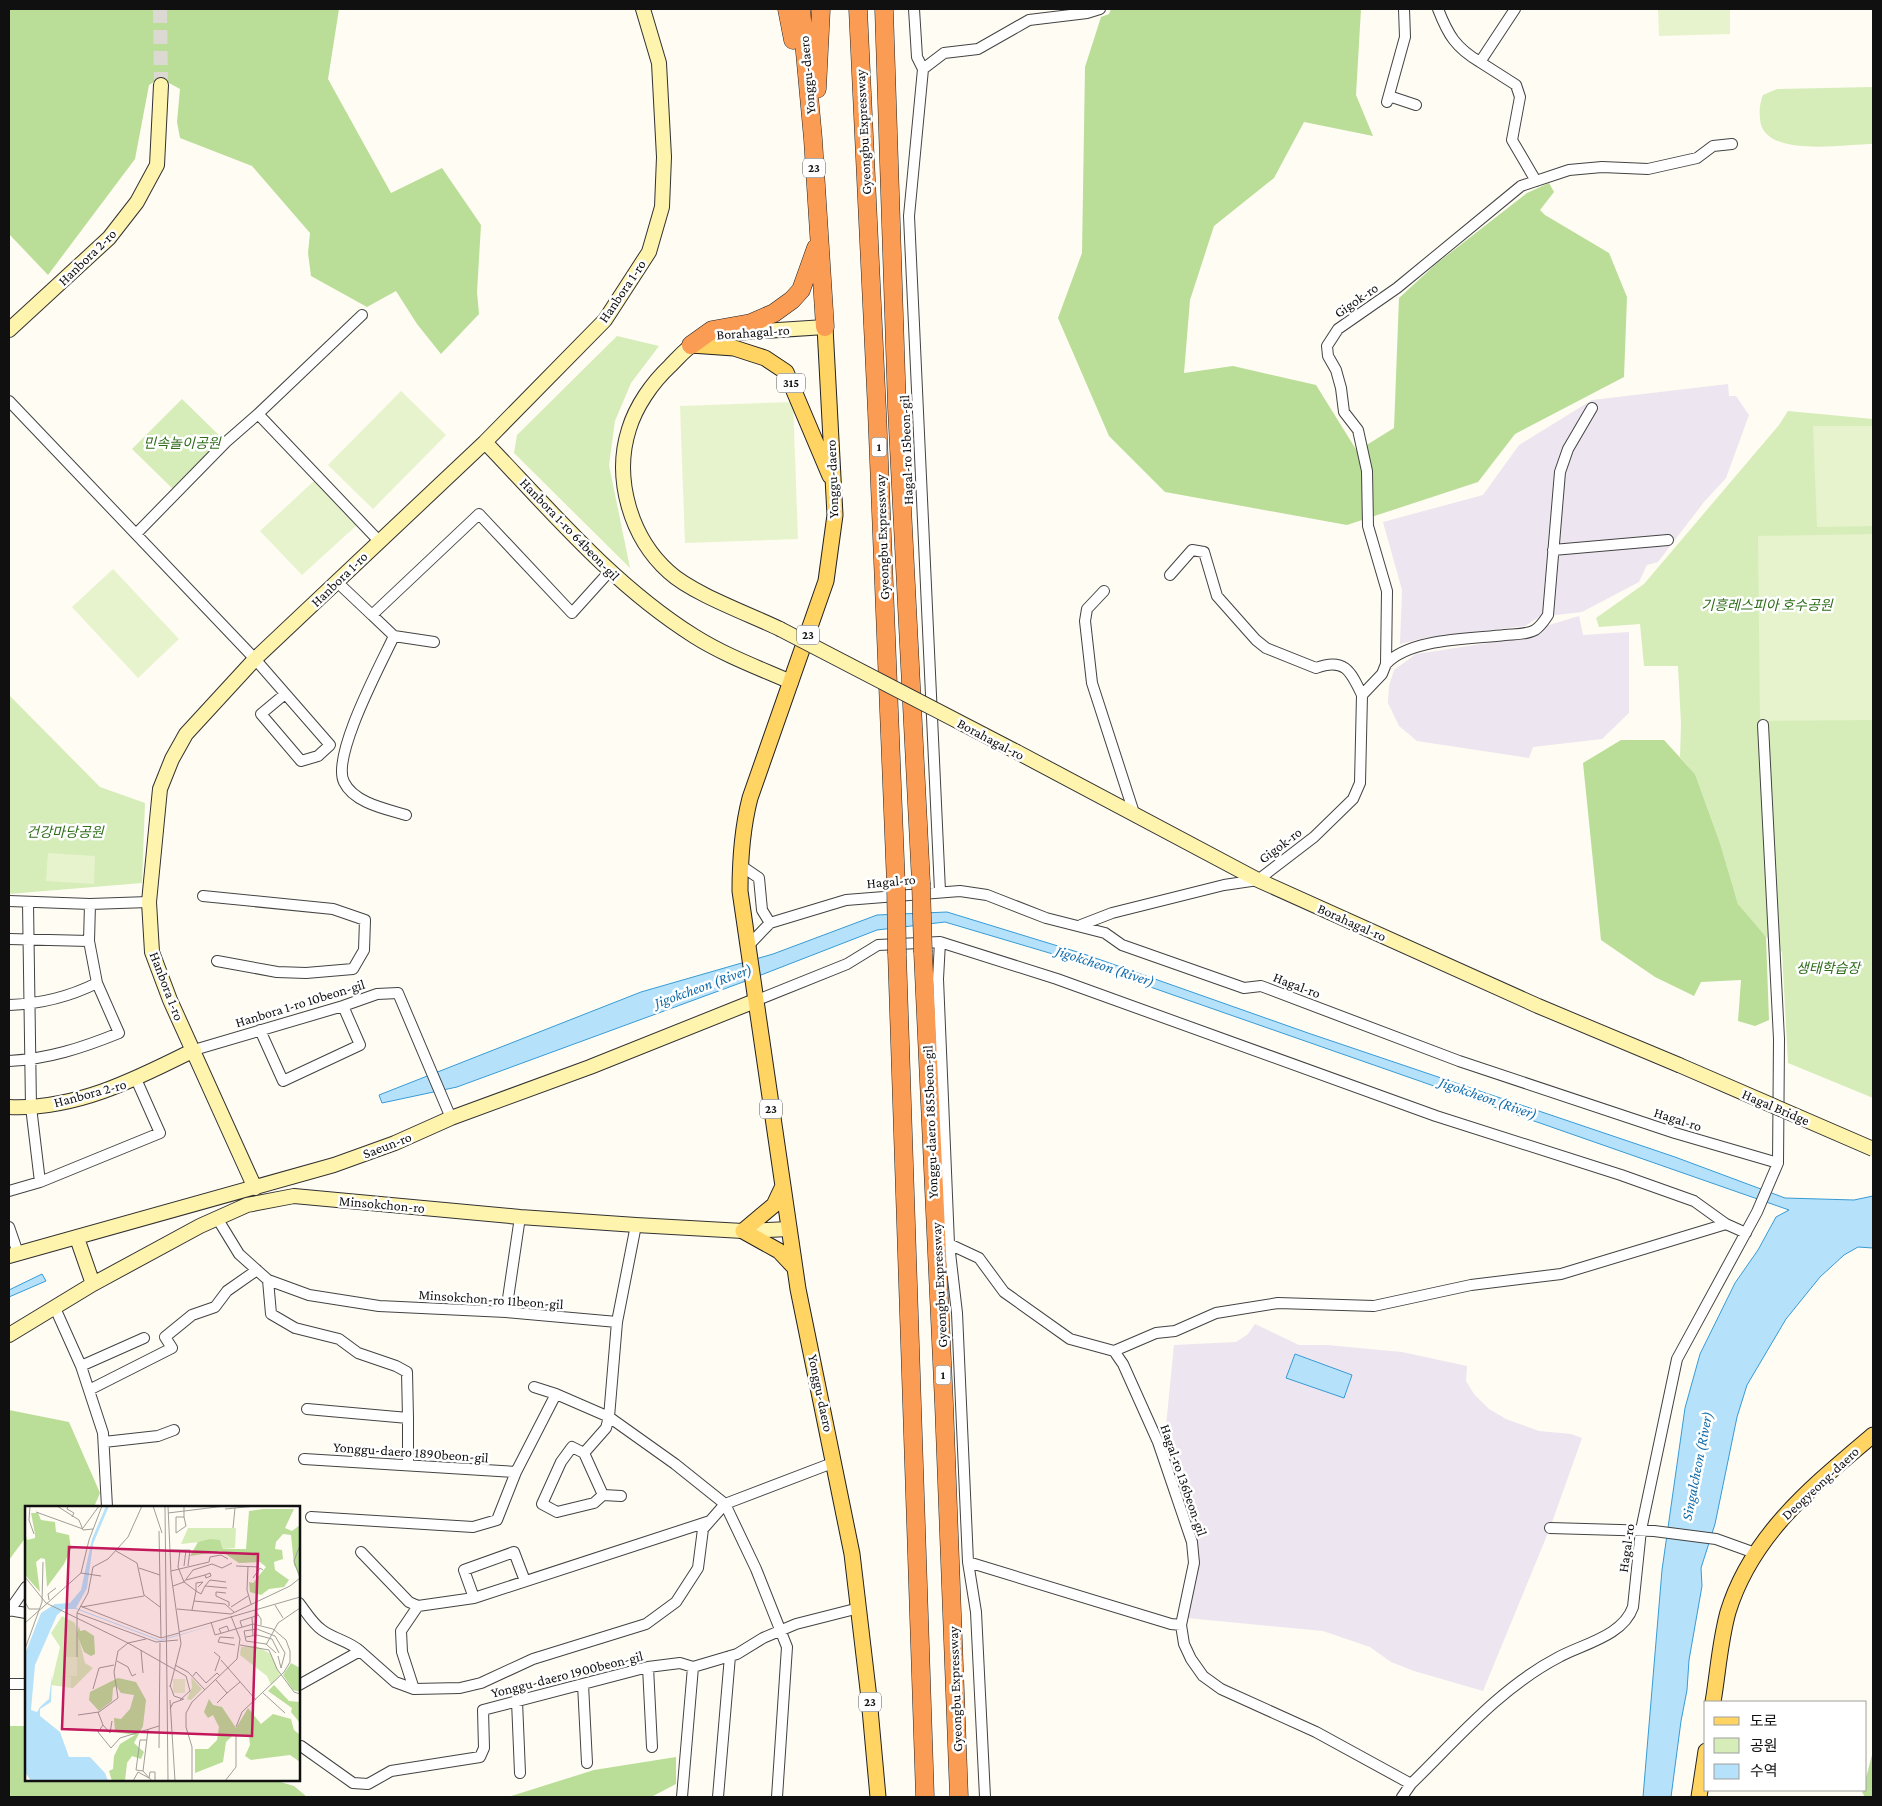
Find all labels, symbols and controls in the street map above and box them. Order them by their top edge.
street label: Yonggu-daero [796,35,818,115]
street label: Gyeongbu Expressway [852,68,874,195]
road number: 23 [803,158,825,178]
street label: Hanbora 2-ro [55,225,119,289]
street label: Hanbora 1-ro [595,256,649,326]
street label: Gigok-ro [1331,279,1381,321]
street label: Borahagal-ro [716,321,790,343]
road number: 315 [777,373,805,392]
street label: Hagal-ro 15beon-gil [896,394,916,505]
park label: 민속놀이공원 [143,435,222,451]
road number: 1 [872,438,886,457]
street label: Yonggu-daero [823,439,841,519]
street label: Gyeongbu Expressway [872,473,892,600]
street label: Hanbora 1-ro 64beon-gil [517,474,623,584]
street label: Hanbora 1-ro [307,548,371,610]
park label: 기흥레스피아 호수공원 [1701,597,1834,613]
road number: 23 [797,626,819,644]
street label: Borahagal-ro [955,715,1027,763]
park label: 건강마당공원 [26,824,105,840]
street label: Gigok-ro [1255,824,1305,866]
street label: Hagal-ro [866,871,916,891]
street label: Borahagal-ro [1315,900,1389,944]
water label: Jigokcheon (River) [1051,942,1156,990]
street label: Hanbora 1-ro [147,949,187,1023]
park label: 생태학습장 [1796,960,1862,976]
water label: Jigokcheon (River) [649,961,754,1013]
street label: Hagal-ro [1271,969,1323,1001]
street label: Hanbora 1-ro 10beon-gil [233,976,367,1030]
street label: Yonggu-daero 1855beon-gil [919,1045,941,1199]
water label: Jigokcheon (River) [1434,1073,1539,1123]
street label: Hanbora 2-ro [52,1076,128,1110]
street label: Hagal Bridge [1740,1086,1812,1128]
road number: 23 [760,1100,782,1118]
street label: Hagal-ro [1652,1104,1704,1134]
street label: Saeun-ro [360,1128,414,1162]
street label: Minsokchon-ro [338,1192,426,1216]
street label: Gyeongbu Expressway [928,1221,950,1348]
street label: Minsokchon-ro 11beon-gil [418,1286,564,1312]
street label: Yonggu-daero [805,1353,837,1433]
road number: 1 [936,1366,950,1384]
water label: Singalcheon (River) [1679,1410,1716,1522]
street label: Hagal-ro 136beon-gil [1157,1422,1211,1538]
street label: Yonggu-daero 1890beon-gil [333,1439,489,1465]
street label: Deogyeong-daero [1778,1443,1862,1523]
inset map [25,1506,300,1781]
street label: Hagal-ro [1615,1522,1637,1573]
street label: Gyeongbu Expressway [945,1625,965,1752]
street label: Yonggu-daero 1900beon-gil [489,1647,645,1701]
road number: 23 [859,1692,881,1711]
legend [1704,1701,1867,1791]
text: 도로 [1750,1713,1778,1729]
text: 공원 [1750,1738,1778,1754]
text: 수역 [1750,1763,1778,1779]

